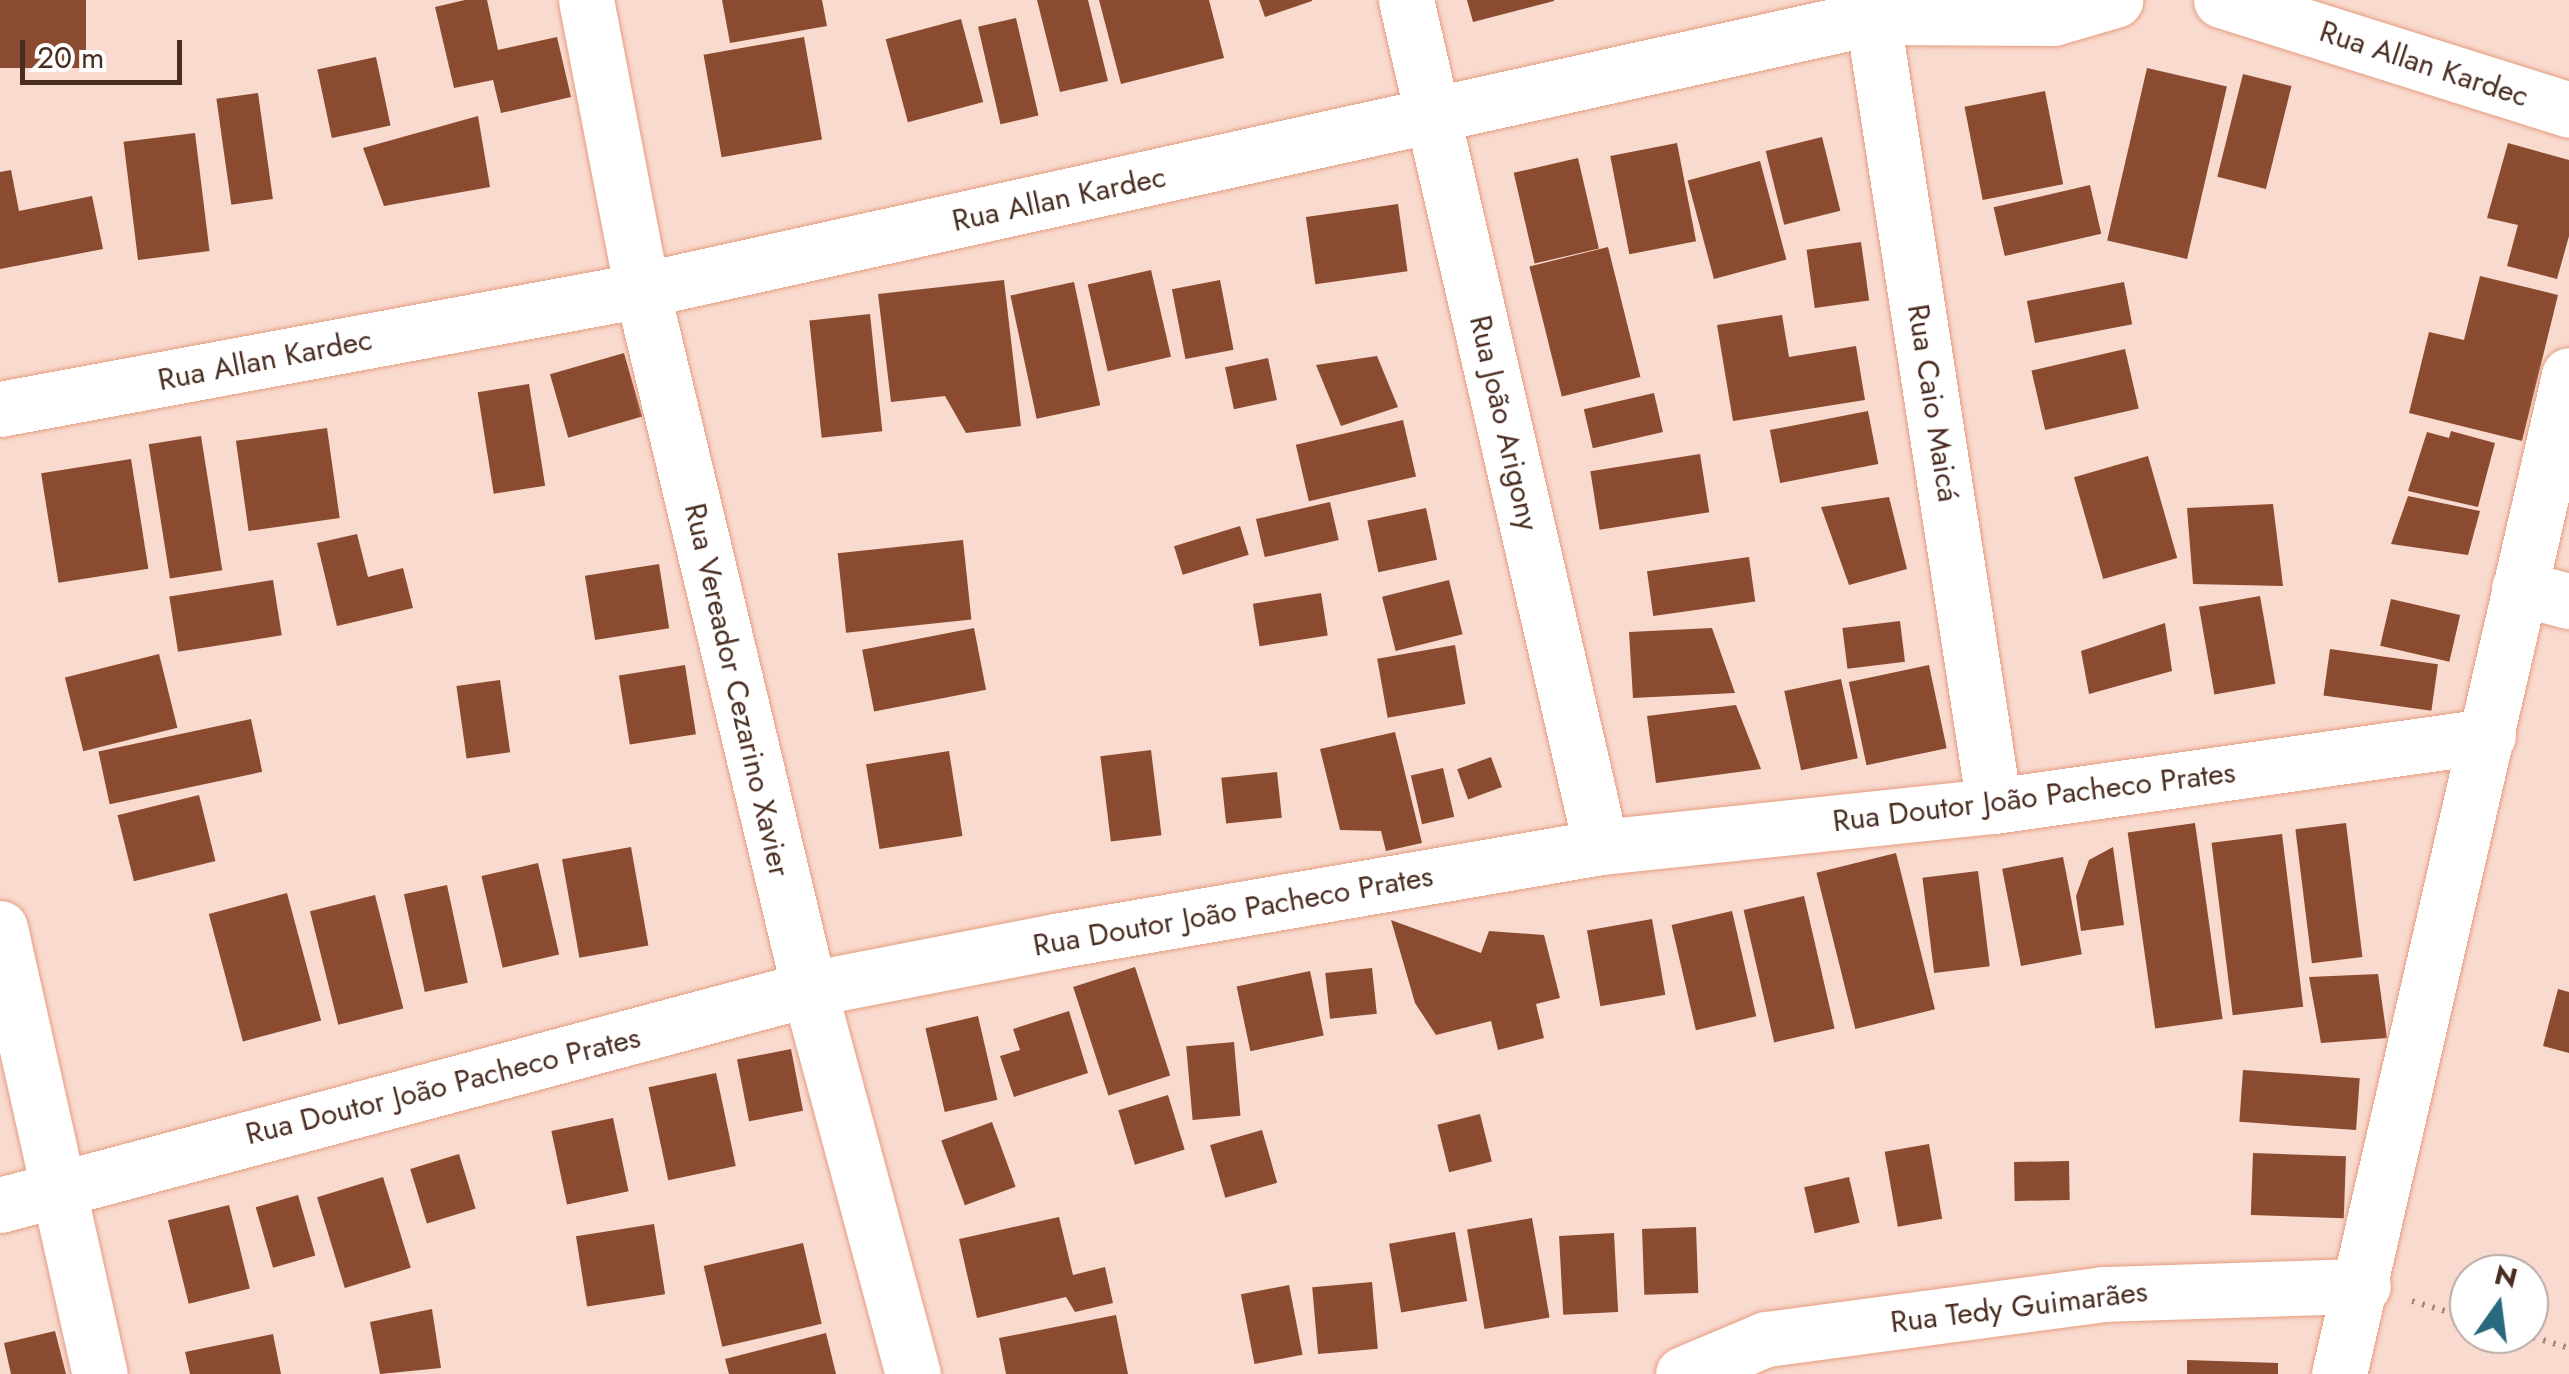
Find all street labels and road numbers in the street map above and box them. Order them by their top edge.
street label: Rua Allan Kardec [2315,13,2533,115]
street label: Rua Allan Kardec [949,159,1169,239]
street label: Rua Caio Maicá [1900,302,1966,504]
street label: Rua João Arigony [1462,312,1546,534]
street label: Rua Allan Kardec [155,322,375,398]
street label: Rua Vereador Cezarino Xavier [676,500,798,880]
street label: Rua Doutor João Pacheco Prates [1831,754,2237,840]
street label: Rua Doutor João Pacheco Prates [1030,858,1436,964]
street label: Rua Doutor João Pacheco Prates [242,1019,644,1153]
street label: Rua Tedy Guimarães [1888,1273,2150,1341]

